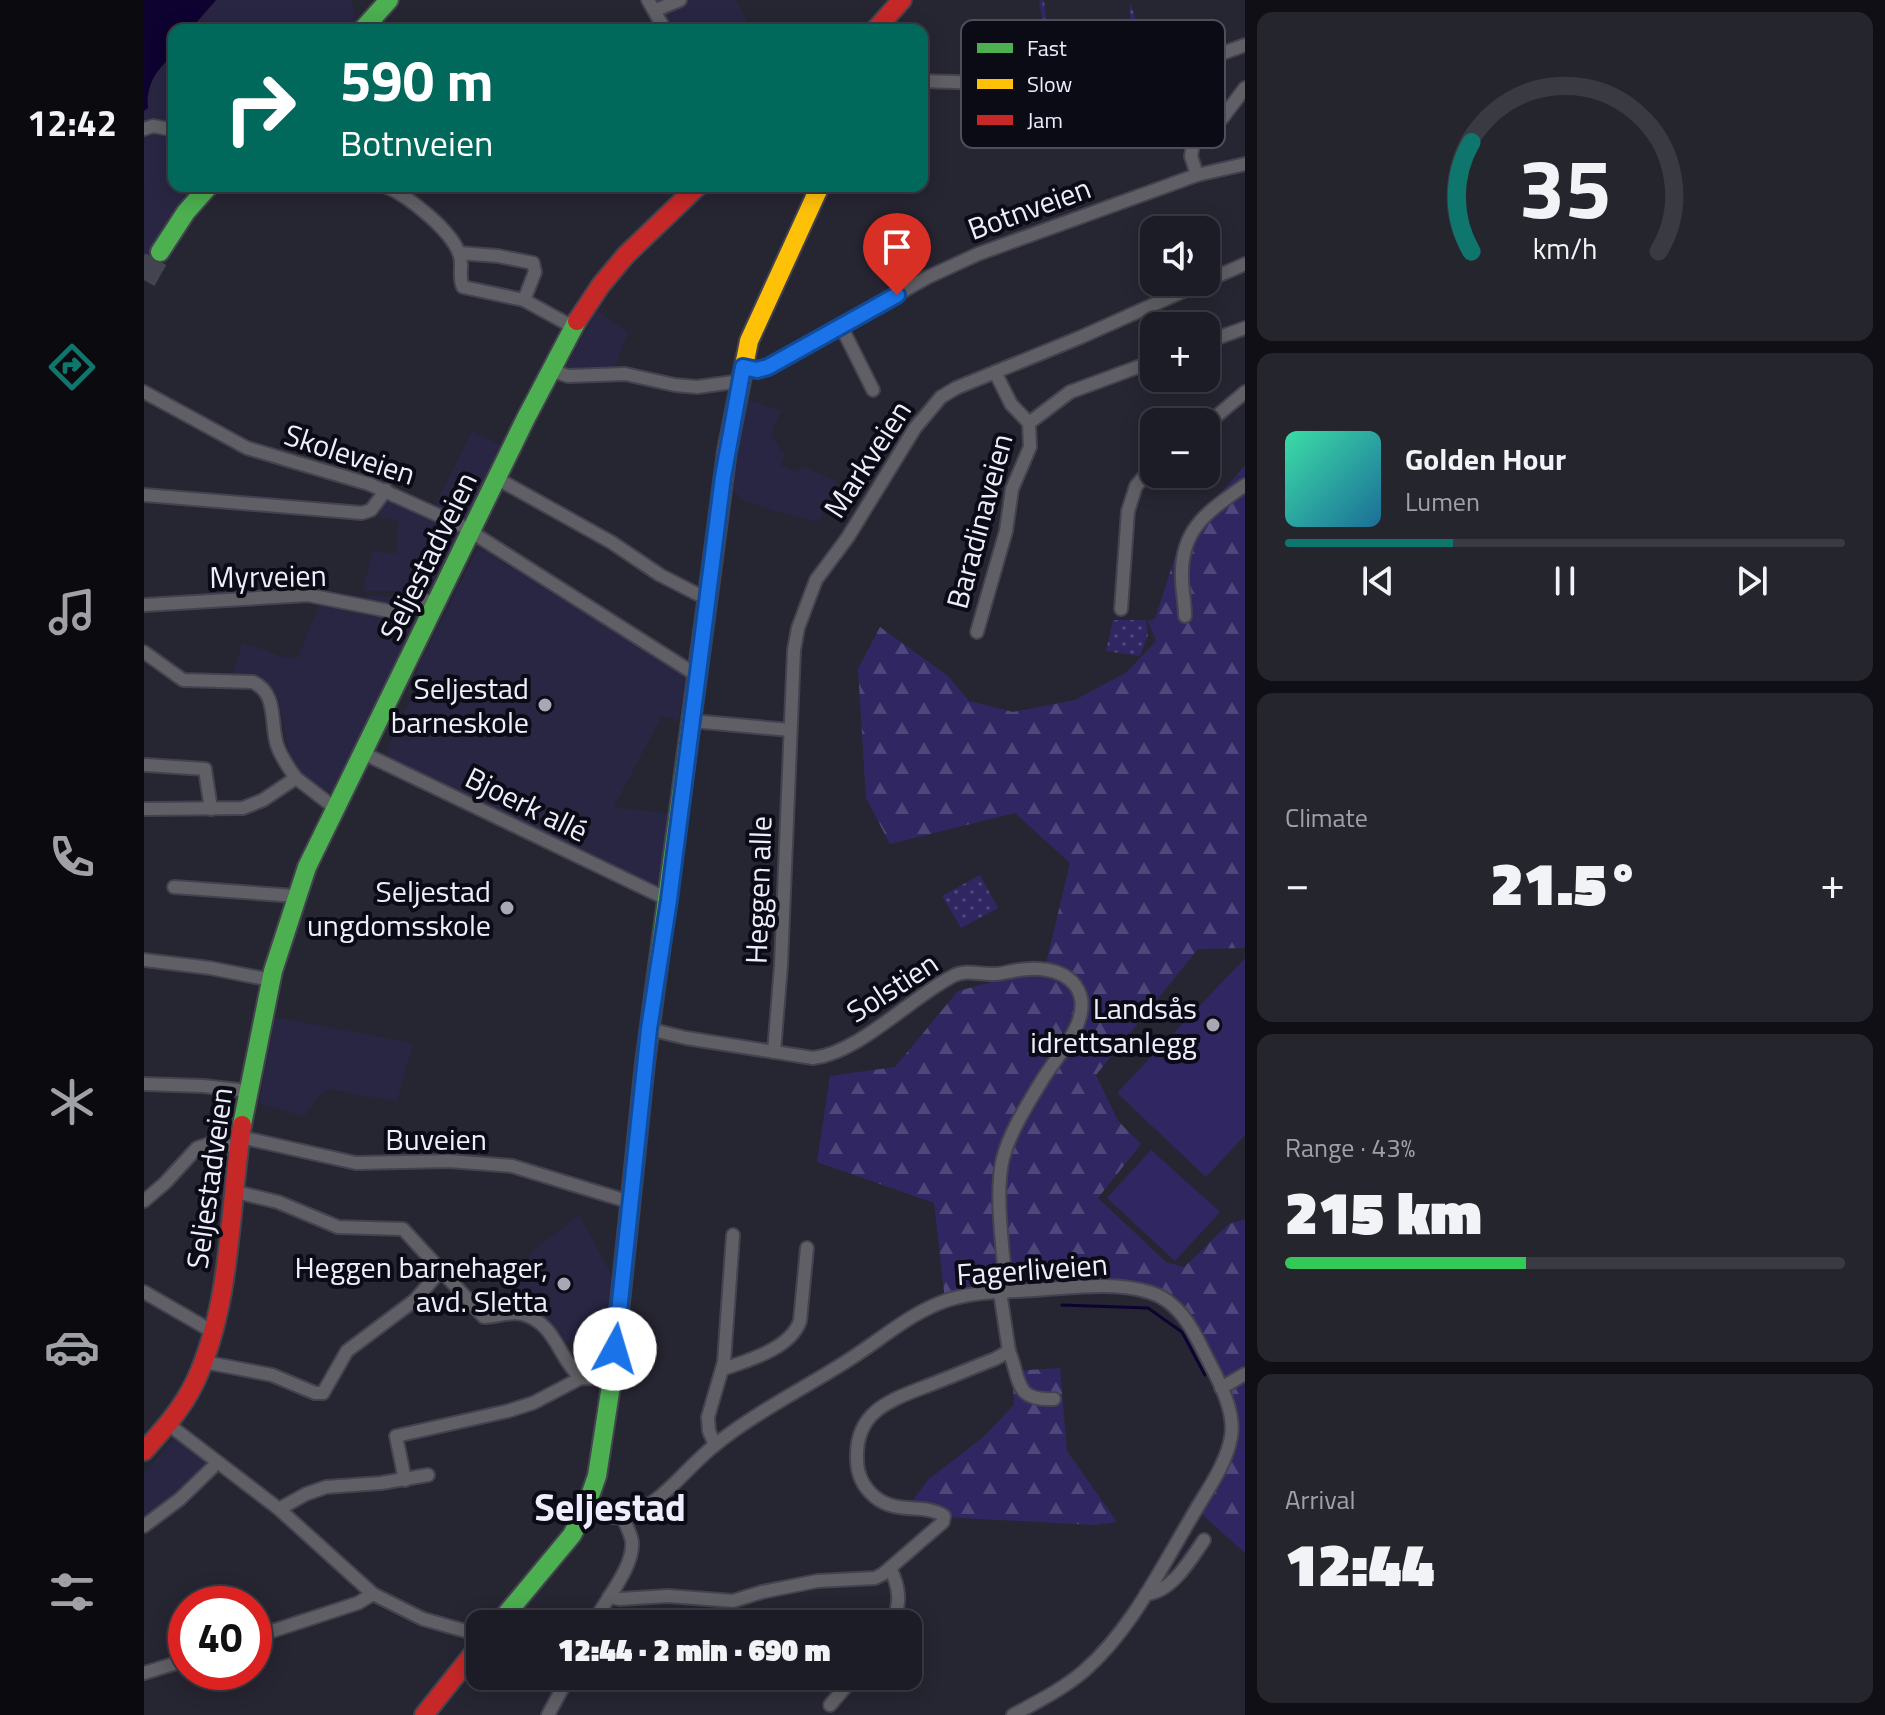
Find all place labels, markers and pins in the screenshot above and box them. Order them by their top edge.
pin [863,213,931,295]
place label: Seljestad barneskole [391,665,529,745]
marker: Seljestad barneskole [536,696,554,714]
place label: Seljestad ungdomsskole [307,868,491,948]
marker: Seljestad ungdomsskole [498,899,516,917]
place label: Landsås idrettsanlegg [1030,985,1197,1065]
marker: Landsås idrettsanlegg [1204,1016,1222,1034]
place label: Heggen barnehager, avd. Sletta [294,1244,548,1324]
marker: Heggen barnehager, avd. Sletta [555,1275,573,1293]

